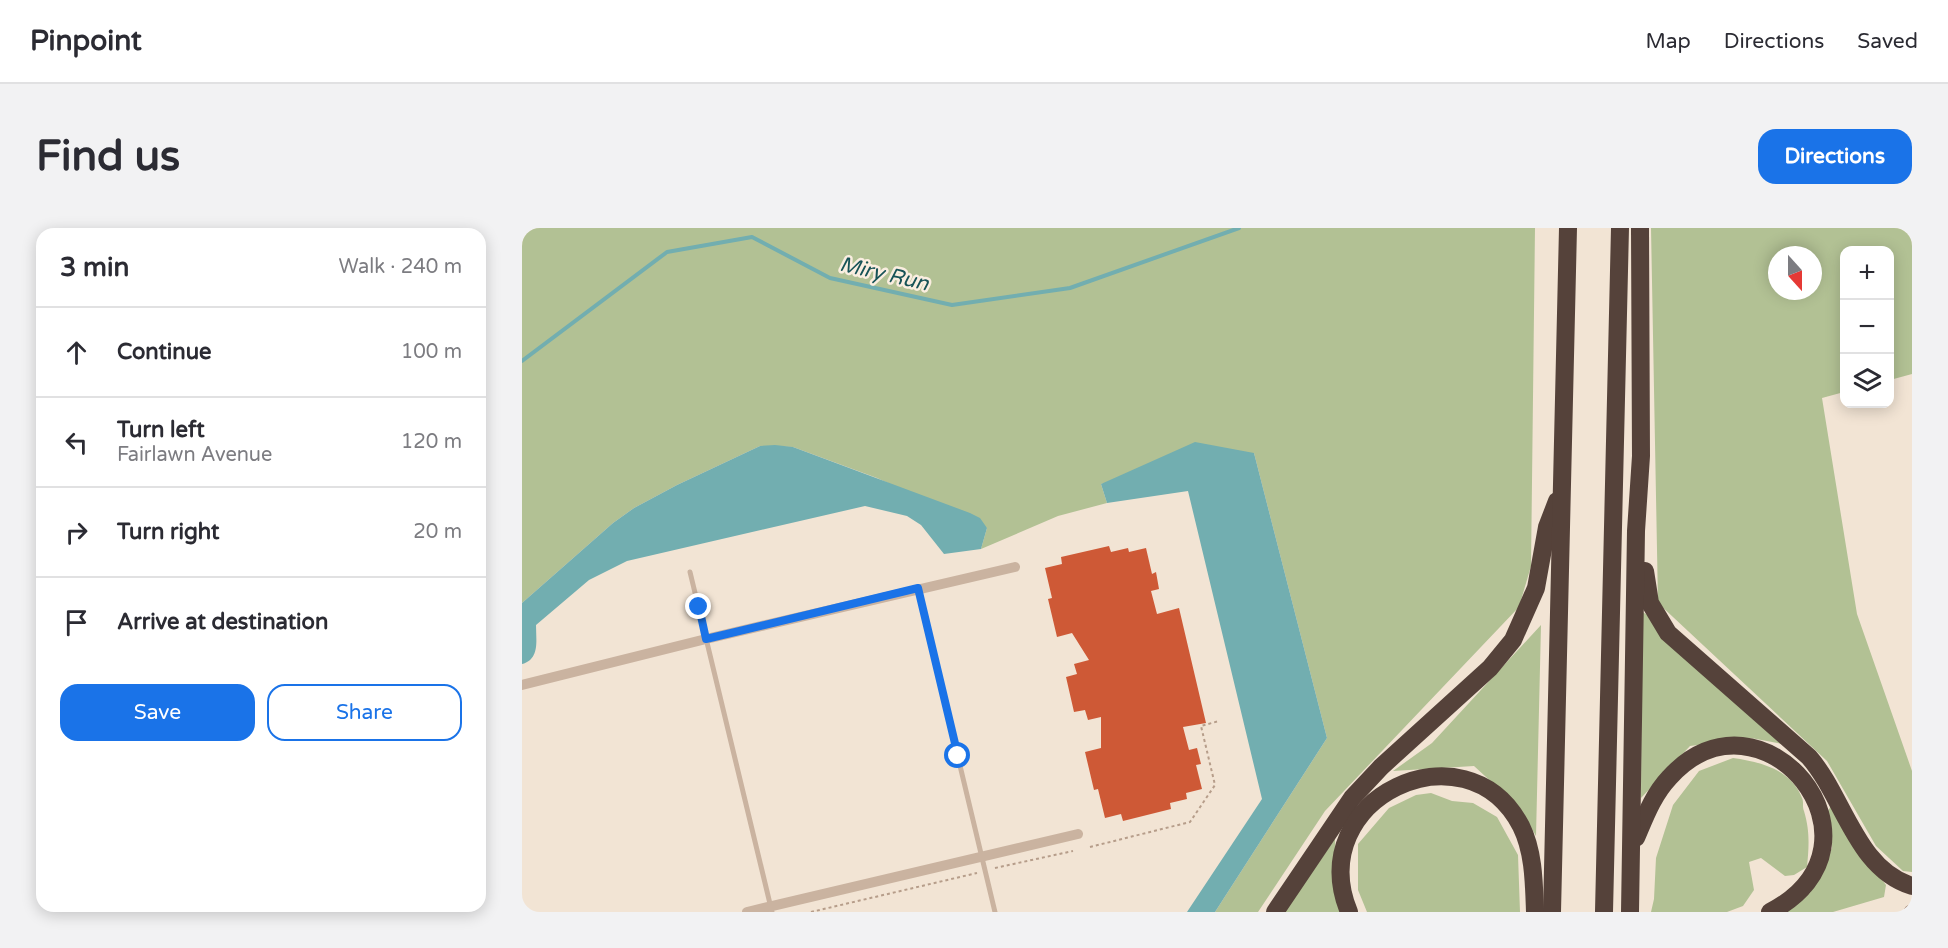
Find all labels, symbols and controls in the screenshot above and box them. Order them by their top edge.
text: Pinpoint [30,24,142,58]
text: Map [1645,29,1691,54]
text: Directions [1724,29,1824,54]
text: Saved [1857,29,1918,54]
button: Directions [1758,129,1912,184]
text: Find us [36,131,180,182]
north arrow [1768,246,1822,300]
map controls [1840,246,1894,408]
button: + [1840,246,1894,300]
text: 3 min [60,252,129,283]
water label: Miry Run [837,252,932,297]
text: Walk · 240 m [339,255,462,279]
button: − [1840,300,1894,354]
icon: ahead [60,336,93,369]
text: Continue [117,339,212,365]
text: 100 m [401,340,462,364]
button: layers [1840,354,1894,408]
text: Turn left [117,417,205,443]
icon: left [60,426,93,459]
text: 120 m [401,430,462,454]
text: Fairlawn Avenue [117,443,272,467]
icon: right [60,516,93,549]
text: Turn right [117,519,219,545]
text: 20 m [413,520,462,544]
route end [685,593,711,619]
icon: arrive [60,606,93,639]
text: Arrive at destination [117,609,328,635]
button: Save [60,684,255,741]
button: Share [267,684,462,741]
route start [944,742,970,768]

